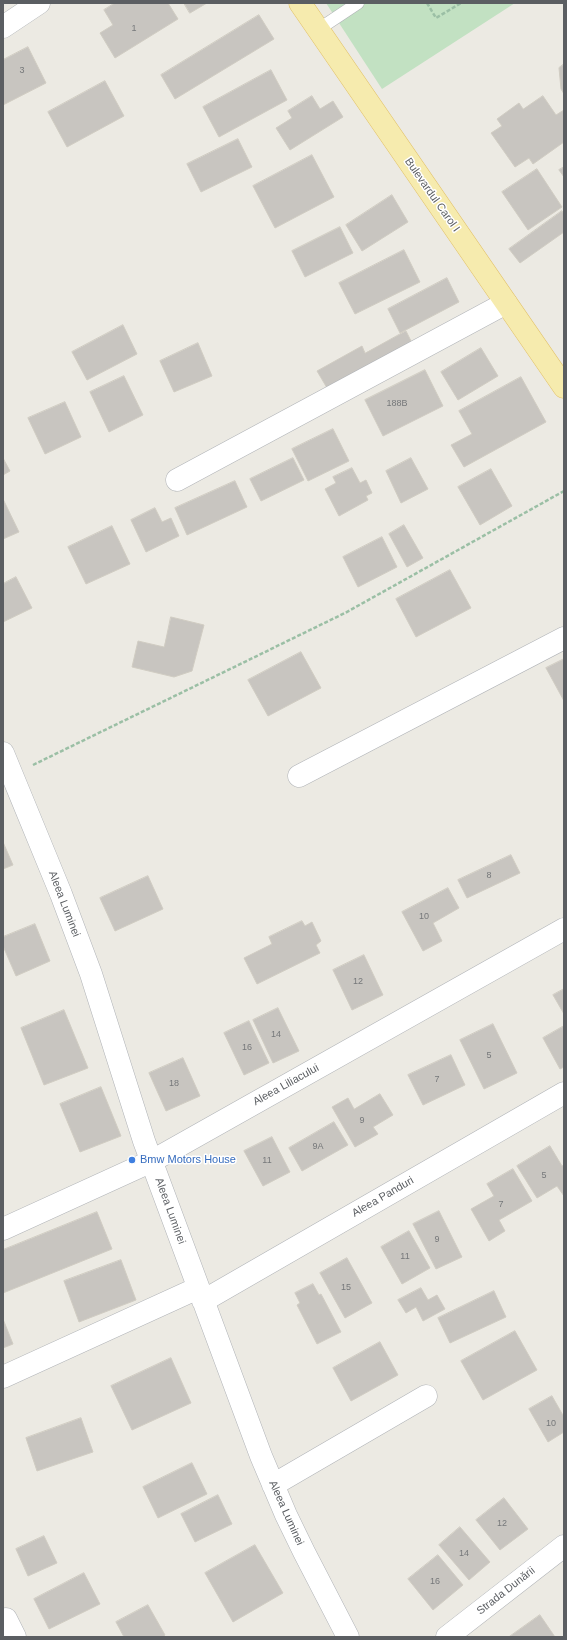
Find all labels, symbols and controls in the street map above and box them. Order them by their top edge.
house number: 1 [131,24,137,34]
house number: 3 [19,66,25,76]
street label: Bulevardul Carol I [402,155,462,235]
house number: 188B [386,399,408,409]
street label: Aleea Luminei [45,869,83,939]
house number: 8 [486,871,492,881]
house number: 10 [419,912,429,922]
house number: 12 [353,977,363,987]
house number: 14 [271,1030,281,1040]
house number: 16 [242,1043,252,1053]
house number: 5 [486,1051,492,1061]
street label: Aleea Liliacului [251,1061,321,1109]
house number: 7 [434,1075,440,1085]
house number: 18 [169,1079,179,1089]
house number: 9 [359,1116,365,1126]
house number: 9A [312,1142,324,1152]
place label: Bmw Motors House [140,1153,236,1167]
marker: Bmw Motors House [127,1155,137,1165]
house number: 11 [262,1156,272,1166]
house number: 5 [541,1171,547,1181]
street label: Aleea Panduri [350,1174,416,1220]
street label: Aleea Luminei [152,1176,188,1246]
house number: 7 [498,1200,504,1210]
house number: 9 [434,1235,440,1245]
house number: 11 [400,1252,410,1262]
house number: 15 [341,1283,351,1293]
house number: 10 [546,1419,556,1429]
street label: Aleea Luminei [266,1478,306,1548]
house number: 12 [497,1519,507,1529]
house number: 14 [459,1549,469,1559]
street label: Strada Dunării [474,1564,538,1618]
house number: 16 [430,1577,440,1587]

